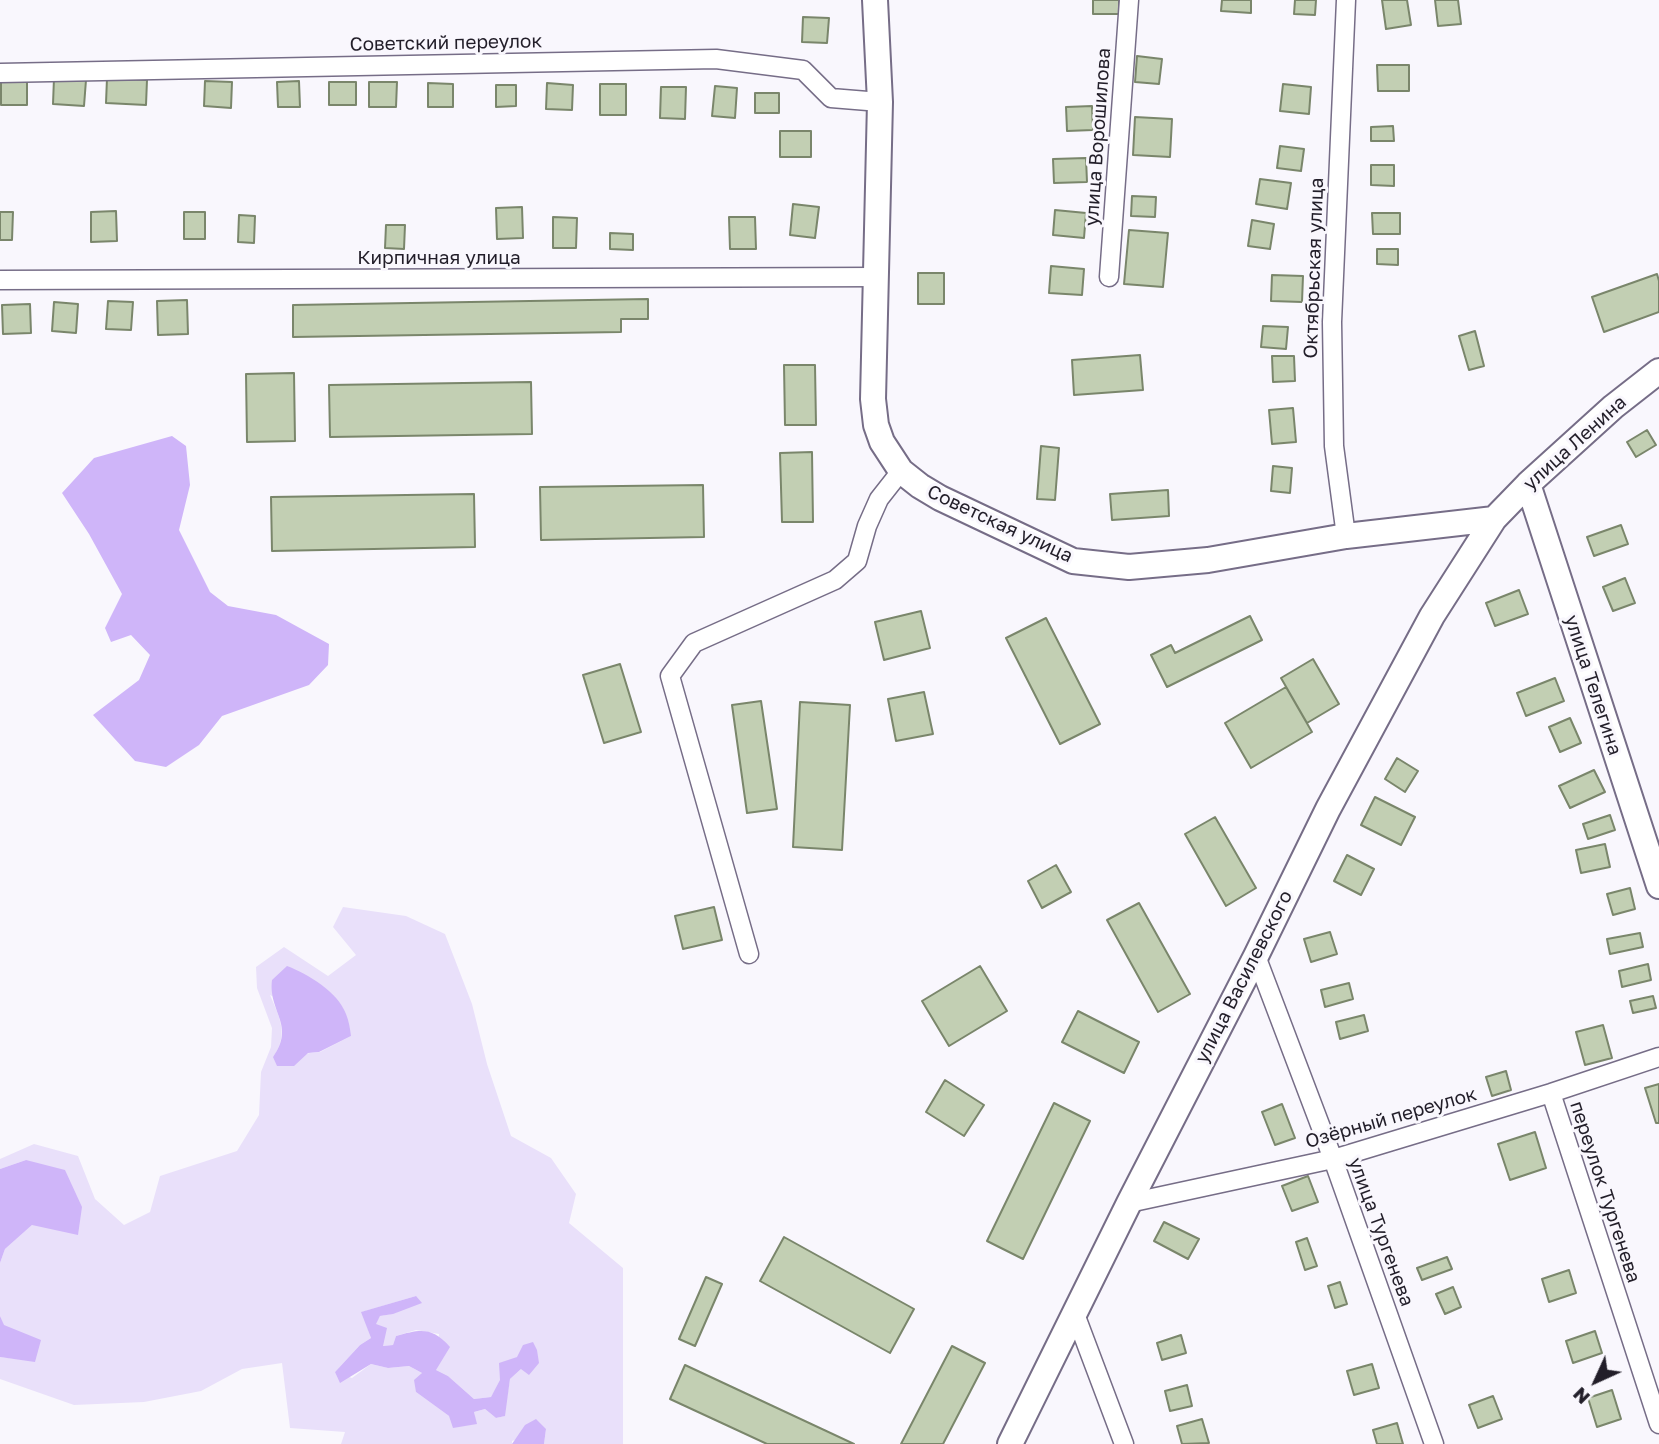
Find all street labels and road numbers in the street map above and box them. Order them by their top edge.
street label: Советский переулок [349,30,543,56]
street label: улица Ворошилова [1080,47,1116,227]
street label: Октябрьская улица [1299,177,1329,359]
street label: Кирпичная улица [357,247,521,269]
street label: улица Ленина [1519,391,1631,495]
street label: Советская улица [924,480,1076,568]
street label: улица Телегина [1560,612,1626,758]
street label: улица Василевского [1190,887,1298,1067]
street label: Озёрный переулок [1303,1083,1479,1153]
street label: переулок Тургенева [1565,1098,1645,1286]
street label: улица Тургенева [1343,1154,1419,1310]

